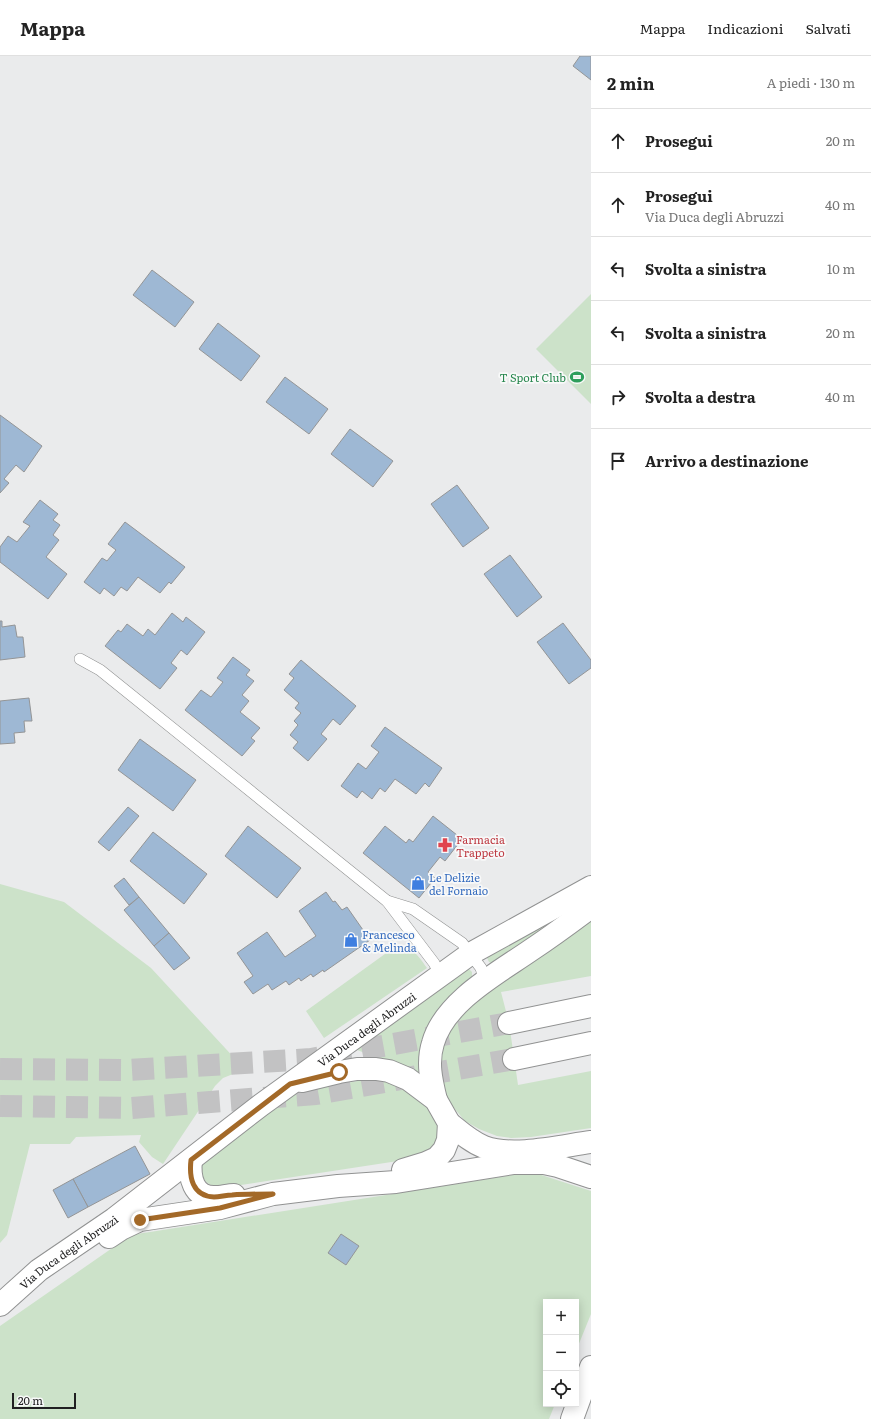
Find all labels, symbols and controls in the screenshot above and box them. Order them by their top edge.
text: Mappa [20,14,85,42]
text: Mappa [639,18,685,38]
text: Indicazioni [707,18,783,38]
text: Salvati [805,18,851,38]
text: 2 min [607,70,655,95]
text: A piedi · 130 m [767,73,855,92]
text: Prosegui [645,129,713,152]
icon: ahead [607,130,629,152]
text: 20 m [826,131,855,150]
text: Prosegui [645,184,713,207]
icon: ahead [607,194,629,216]
text: 40 m [825,195,855,214]
text: Via Duca degli Abruzzi [645,207,784,226]
text: Svolta a sinistra [645,257,766,280]
icon: left [607,258,629,280]
text: 10 m [827,259,855,278]
text: Svolta a sinistra [645,321,766,344]
icon: left [607,322,629,344]
text: 20 m [826,323,855,342]
place label: T Sport Club [500,369,566,385]
sports icon: T Sport Club [569,369,585,385]
text: Svolta a destra [645,385,756,408]
icon: right [607,386,629,408]
text: 40 m [825,387,855,406]
text: Arrivo a destinazione [645,449,809,472]
icon: arrive [607,450,629,472]
place label: Farmacia Trappeto [456,831,505,860]
pharmacy icon: Farmacia Trappeto [437,837,453,853]
place label: Le Delizie del Fornaio [429,869,488,898]
shop icon: Le Delizie del Fornaio [410,875,426,891]
place label: Francesco & Melinda [362,926,417,955]
shop icon: Francesco & Melinda [343,932,359,948]
street label: Via Duca degli Abruzzi [314,988,419,1070]
route start [330,1063,348,1081]
street label: Via Duca degli Abruzzi [16,1211,121,1292]
route end [131,1211,149,1229]
map controls [543,1299,579,1407]
button: + [543,1299,579,1335]
button: − [543,1335,579,1371]
button: locate [543,1371,579,1407]
scale bar [12,1391,76,1410]
text: 20 m [18,1392,43,1408]

